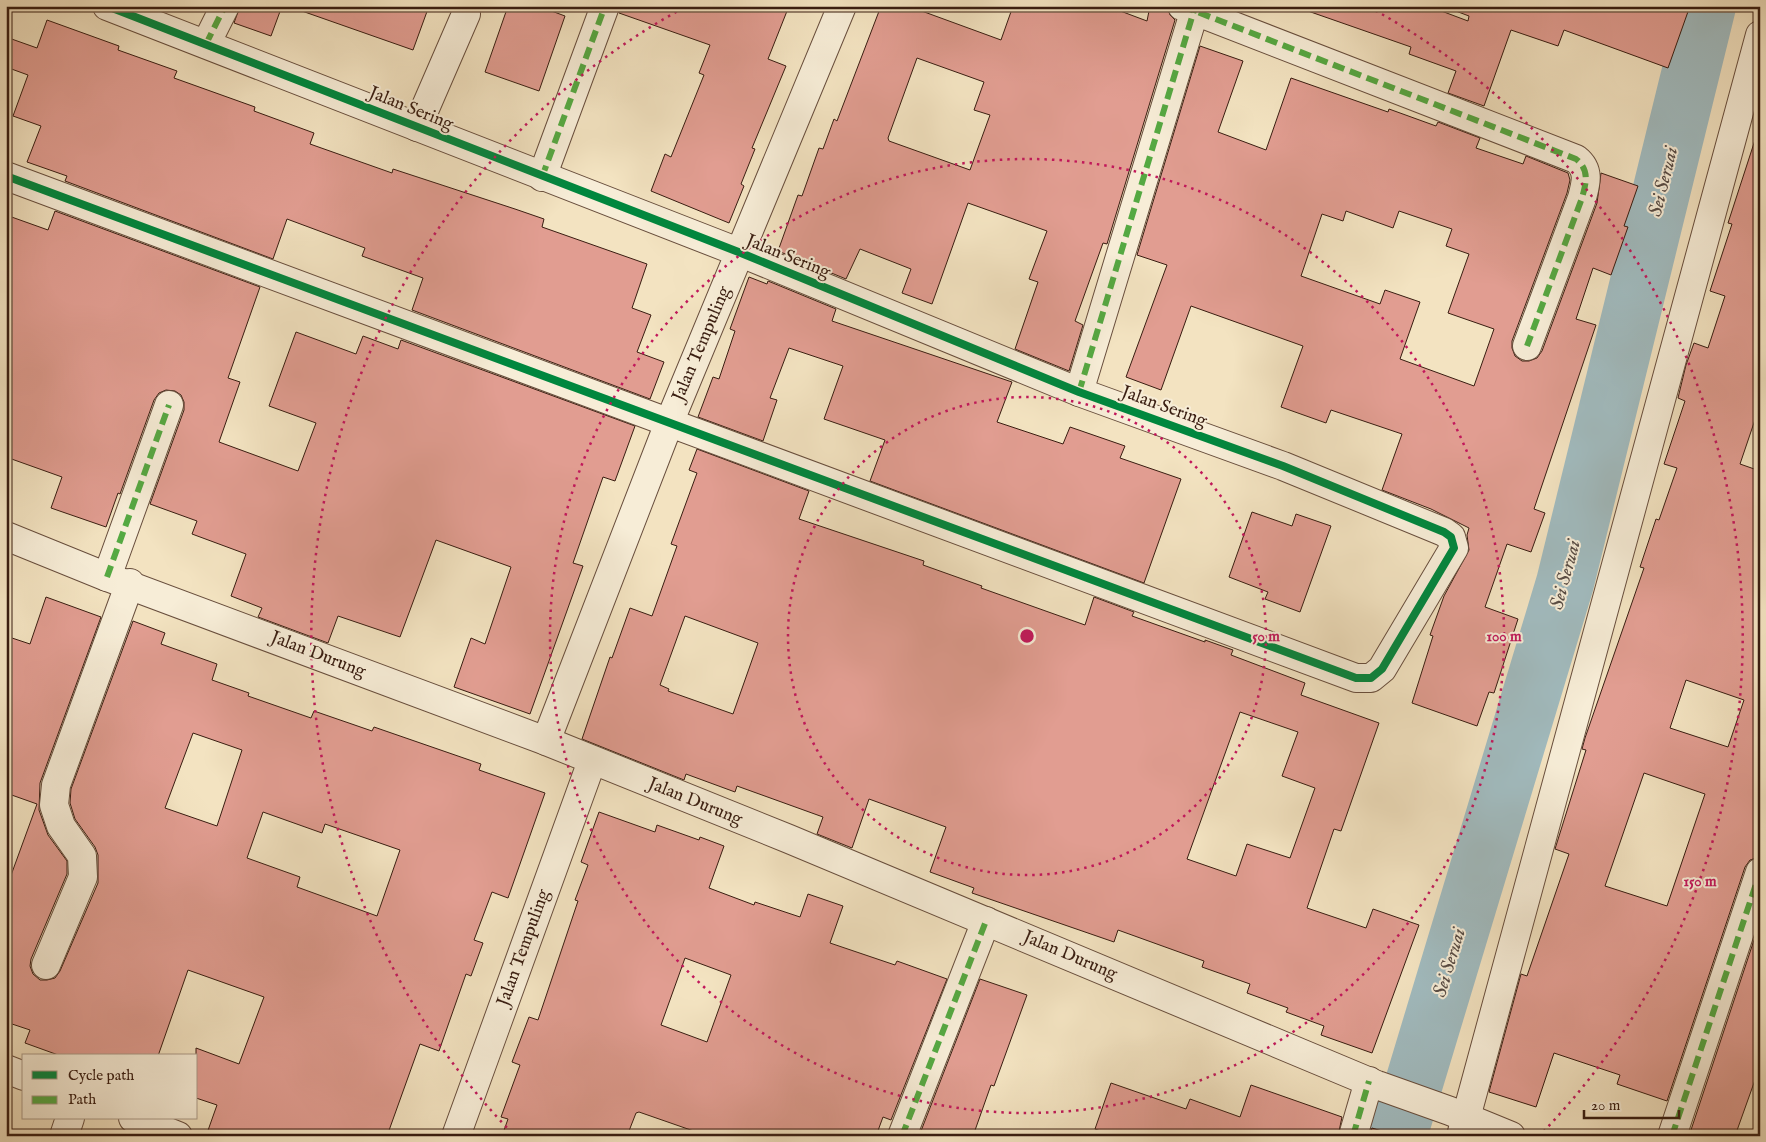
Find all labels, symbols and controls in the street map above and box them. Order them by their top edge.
street label: Jalan Sering [364,81,457,136]
water label: Sei Seruai [1644,143,1685,219]
street label: Jalan Sering [741,229,834,284]
street label: Jalan Tempuling [667,283,737,407]
street label: Jalan Sering [1116,380,1210,433]
water label: Sei Seruai [1545,536,1587,612]
street label: Jalan Durung [265,626,369,684]
centre of rings [1018,627,1036,645]
text: 50 m [1252,627,1280,646]
text: 100 m [1486,627,1522,646]
street label: Jalan Durung [642,772,746,831]
text: 150 m [1683,872,1717,891]
street label: Jalan Tempuling [492,886,556,1011]
water label: Sei Seruai [1428,924,1472,1000]
street label: Jalan Durung [1018,925,1121,986]
legend [22,1054,198,1120]
text: Cycle path [68,1066,134,1085]
scale bar [1584,1087,1678,1119]
text: Path [68,1090,96,1109]
text: 20 m [1591,1096,1621,1115]

